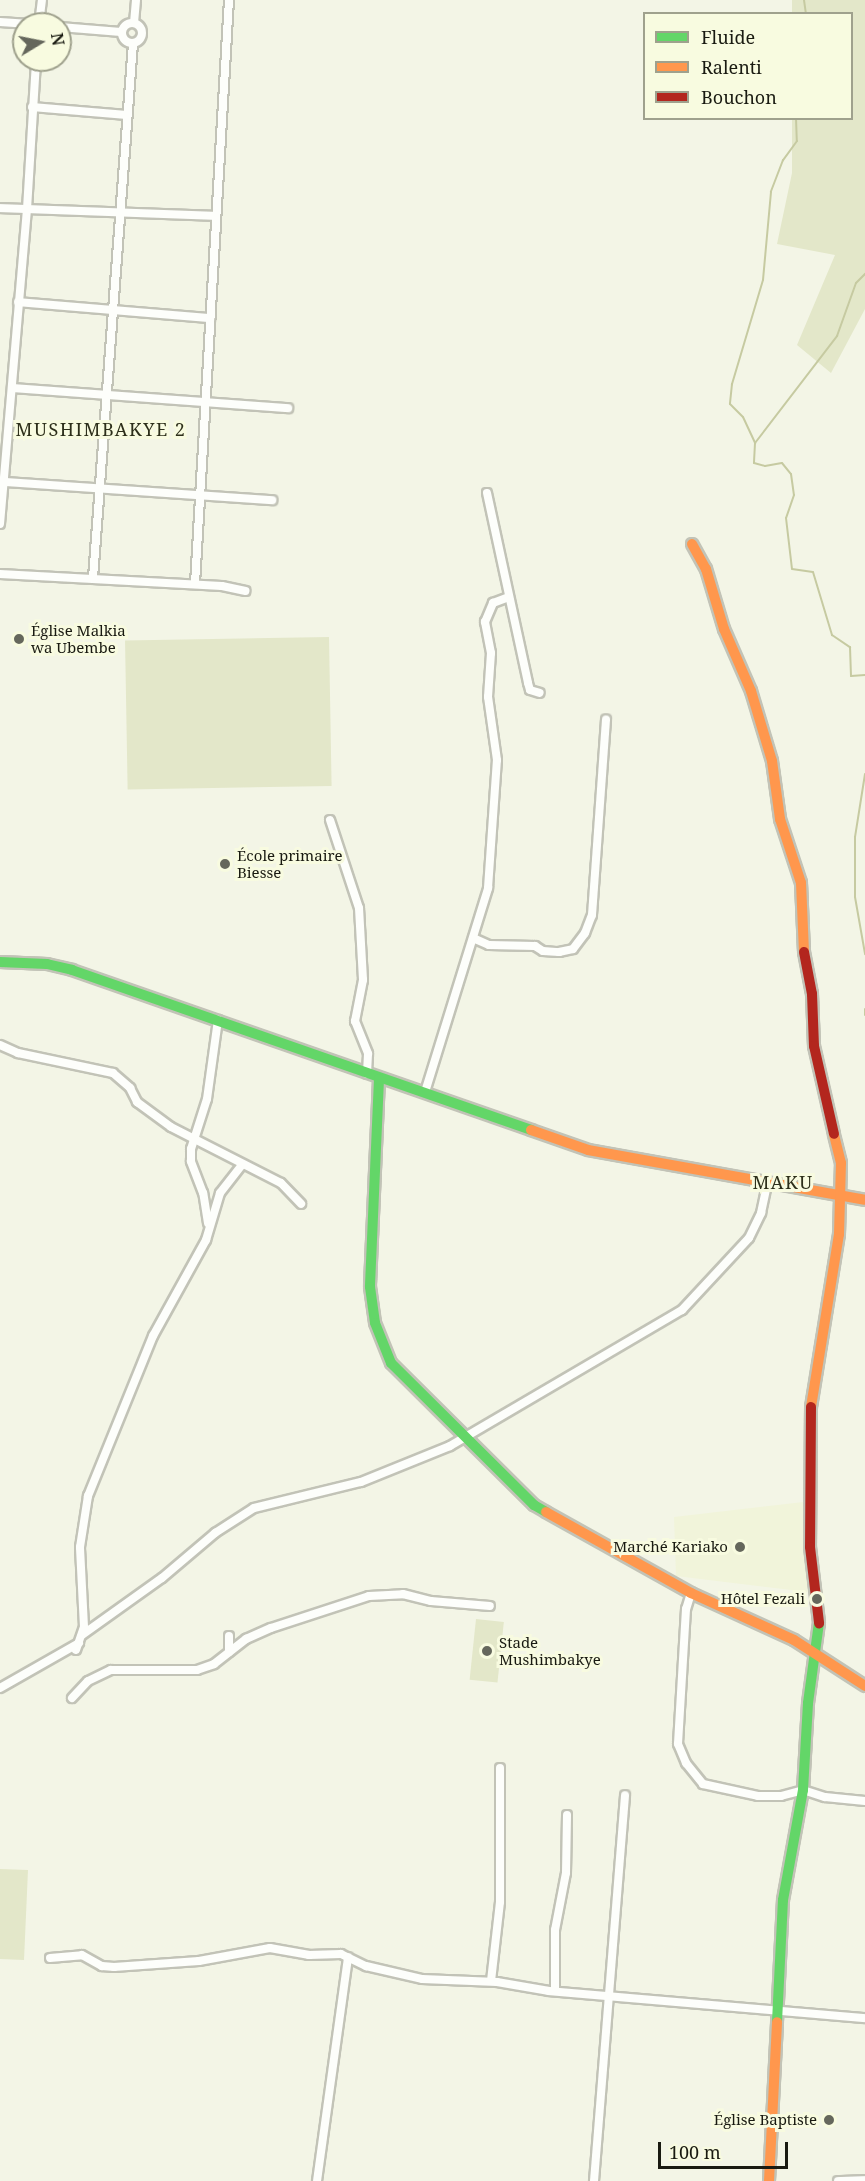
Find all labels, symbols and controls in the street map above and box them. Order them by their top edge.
north arrow [12,12,72,72]
legend [643,12,853,120]
text: Fluide [701,25,755,49]
text: N [46,31,70,47]
text: Ralenti [701,55,762,79]
text: Bouchon [701,85,777,109]
district label: MUSHIMBAKYE 2 [16,418,186,440]
place label: Église Malkia wa Ubembe [31,621,126,656]
marker: Église Malkia wa Ubembe [12,632,26,646]
place label: École primaire Biesse [237,846,343,881]
marker: École primaire Biesse [218,857,232,871]
district label: MAKU [752,1171,814,1193]
place label: Marché Kariako [613,1538,728,1556]
marker: Marché Kariako [733,1540,747,1554]
place label: Hôtel Fezali [721,1590,805,1608]
marker: Hôtel Fezali [810,1592,824,1606]
place label: Stade Mushimbakye [499,1633,601,1668]
marker: Stade Mushimbakye [480,1644,494,1658]
place label: Église Baptiste [714,2111,817,2129]
marker: Église Baptiste [822,2113,836,2127]
scale bar [661,2130,792,2168]
text: 100 m [669,2140,721,2164]

